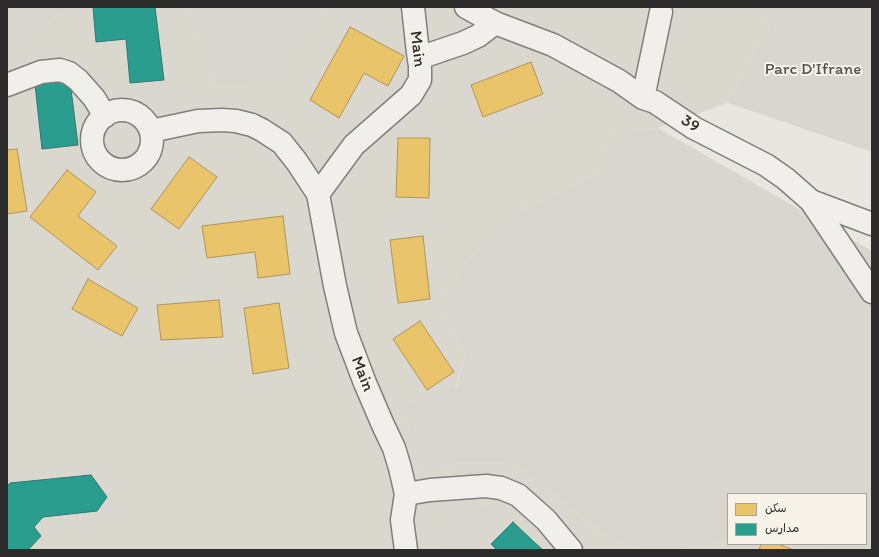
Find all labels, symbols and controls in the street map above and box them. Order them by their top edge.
street label: Main [405,30,429,68]
park label: Parc D'Ifrane [765,60,861,80]
street label: 39 [677,111,703,137]
street label: Main [346,353,378,395]
legend [727,493,867,545]
text: سكن [765,501,787,515]
text: مدارس [765,521,799,535]

